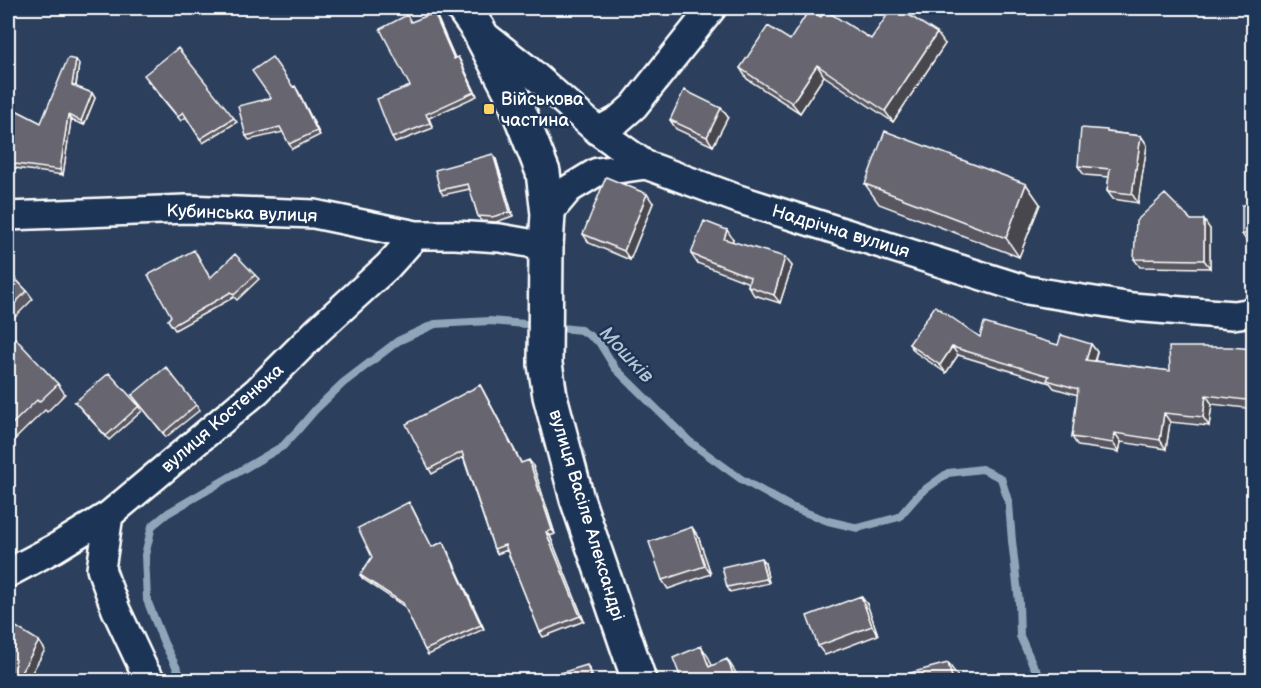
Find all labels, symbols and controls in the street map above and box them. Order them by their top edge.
place label: Військова частина [501,89,584,131]
marker: Військова частина [482,102,496,116]
street label: Кубинська вулиця [166,200,318,227]
street label: Надрічна вулиця [769,201,912,262]
water label: Мошків [594,321,659,388]
street label: вулиця Костенюка [157,359,288,477]
street label: вулиця Васіле Александрі [544,407,629,623]

